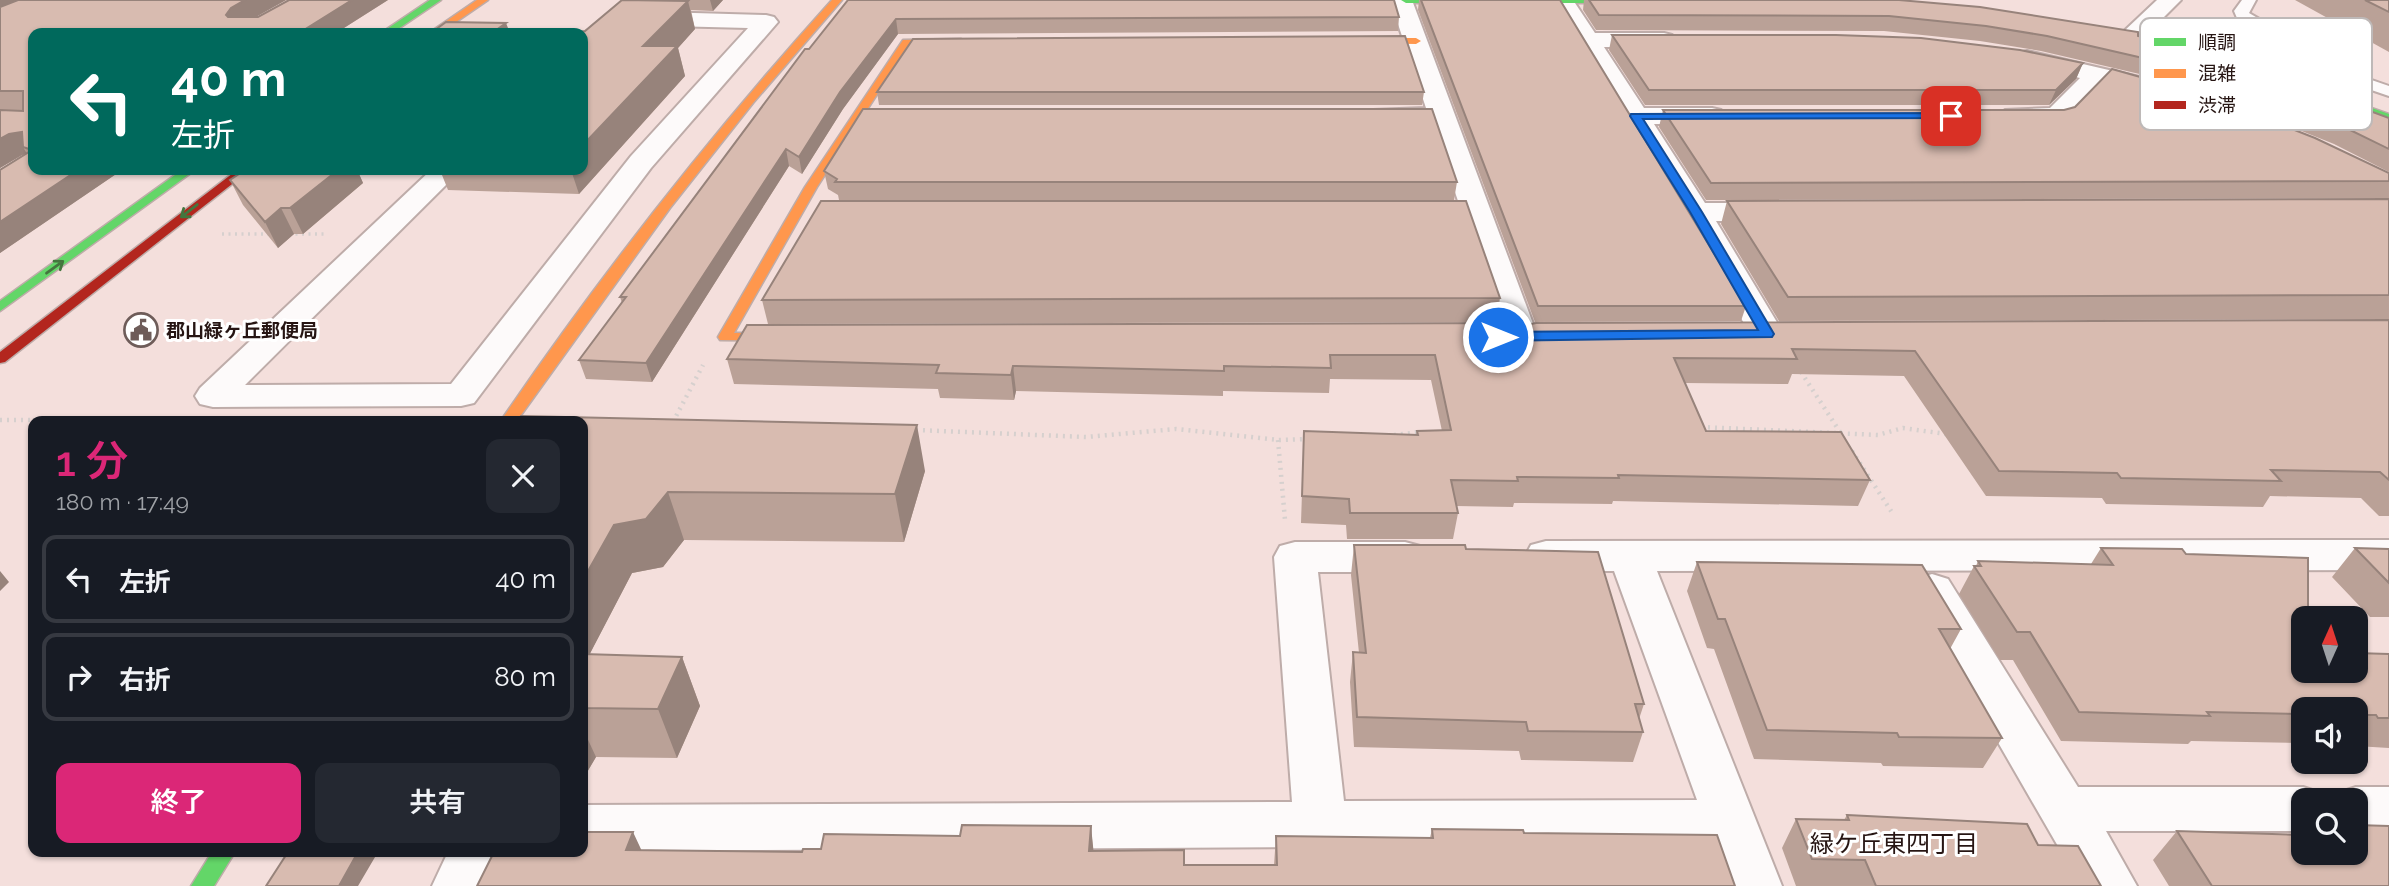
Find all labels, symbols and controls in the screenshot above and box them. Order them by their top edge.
legend [2140,18,2372,130]
text: 順調 [2198,31,2236,53]
text: 40 m [171,50,286,107]
icon: left [56,56,147,147]
text: 混雑 [2198,62,2236,84]
pin [1921,86,1981,146]
text: 渋滞 [2198,94,2236,116]
icon: arrive [1932,97,1970,135]
text: 左折 [171,116,235,153]
one-way arrow [181,203,199,218]
one-way arrow [45,260,64,274]
position arrow [1461,300,1535,374]
public building icon: 郡山緑ヶ丘郵便局 [122,311,160,349]
place label: 郡山緑ヶ丘郵便局 [166,319,318,341]
text: 1 分 [56,437,128,486]
button: close [486,439,560,513]
text: 180 m · 17:49 [56,488,189,515]
icon: left [60,560,98,598]
text: 40 m [495,564,556,594]
text: 左折 [119,567,171,597]
north arrow [2291,606,2368,682]
map controls [2291,606,2368,865]
icon: right [60,658,98,696]
text: 80 m [494,662,556,692]
text: 右折 [119,665,171,695]
button: sound [2291,697,2368,774]
button: 終了 [56,763,301,843]
button: 共有 [315,763,560,843]
button: search [2291,788,2368,865]
district label: 緑ケ丘東四丁目 [1810,829,1978,858]

